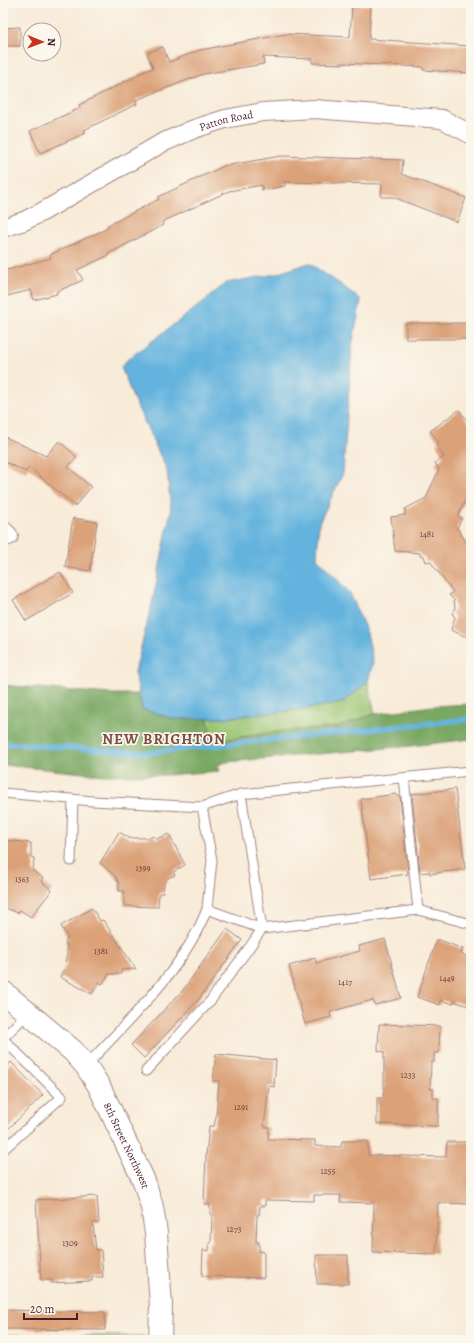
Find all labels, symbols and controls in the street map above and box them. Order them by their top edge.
north arrow [22,22,62,62]
text: N [44,38,59,46]
street label: Patton Road [197,107,254,135]
house number: 1481 [420,528,434,540]
district label: NEW BRIGHTON [102,729,226,749]
house number: 1399 [135,862,151,874]
house number: 1363 [15,873,30,885]
house number: 1381 [94,945,108,957]
house number: 1449 [439,972,455,984]
house number: 1417 [338,976,352,988]
house number: 1233 [401,1069,416,1081]
street label: 8th Street Northwest [100,1100,153,1191]
house number: 1291 [234,1101,248,1113]
house number: 1255 [320,1165,336,1177]
house number: 1273 [227,1223,242,1235]
house number: 1309 [62,1237,78,1249]
scale bar [24,1295,77,1321]
text: 20 m [30,1301,54,1317]

